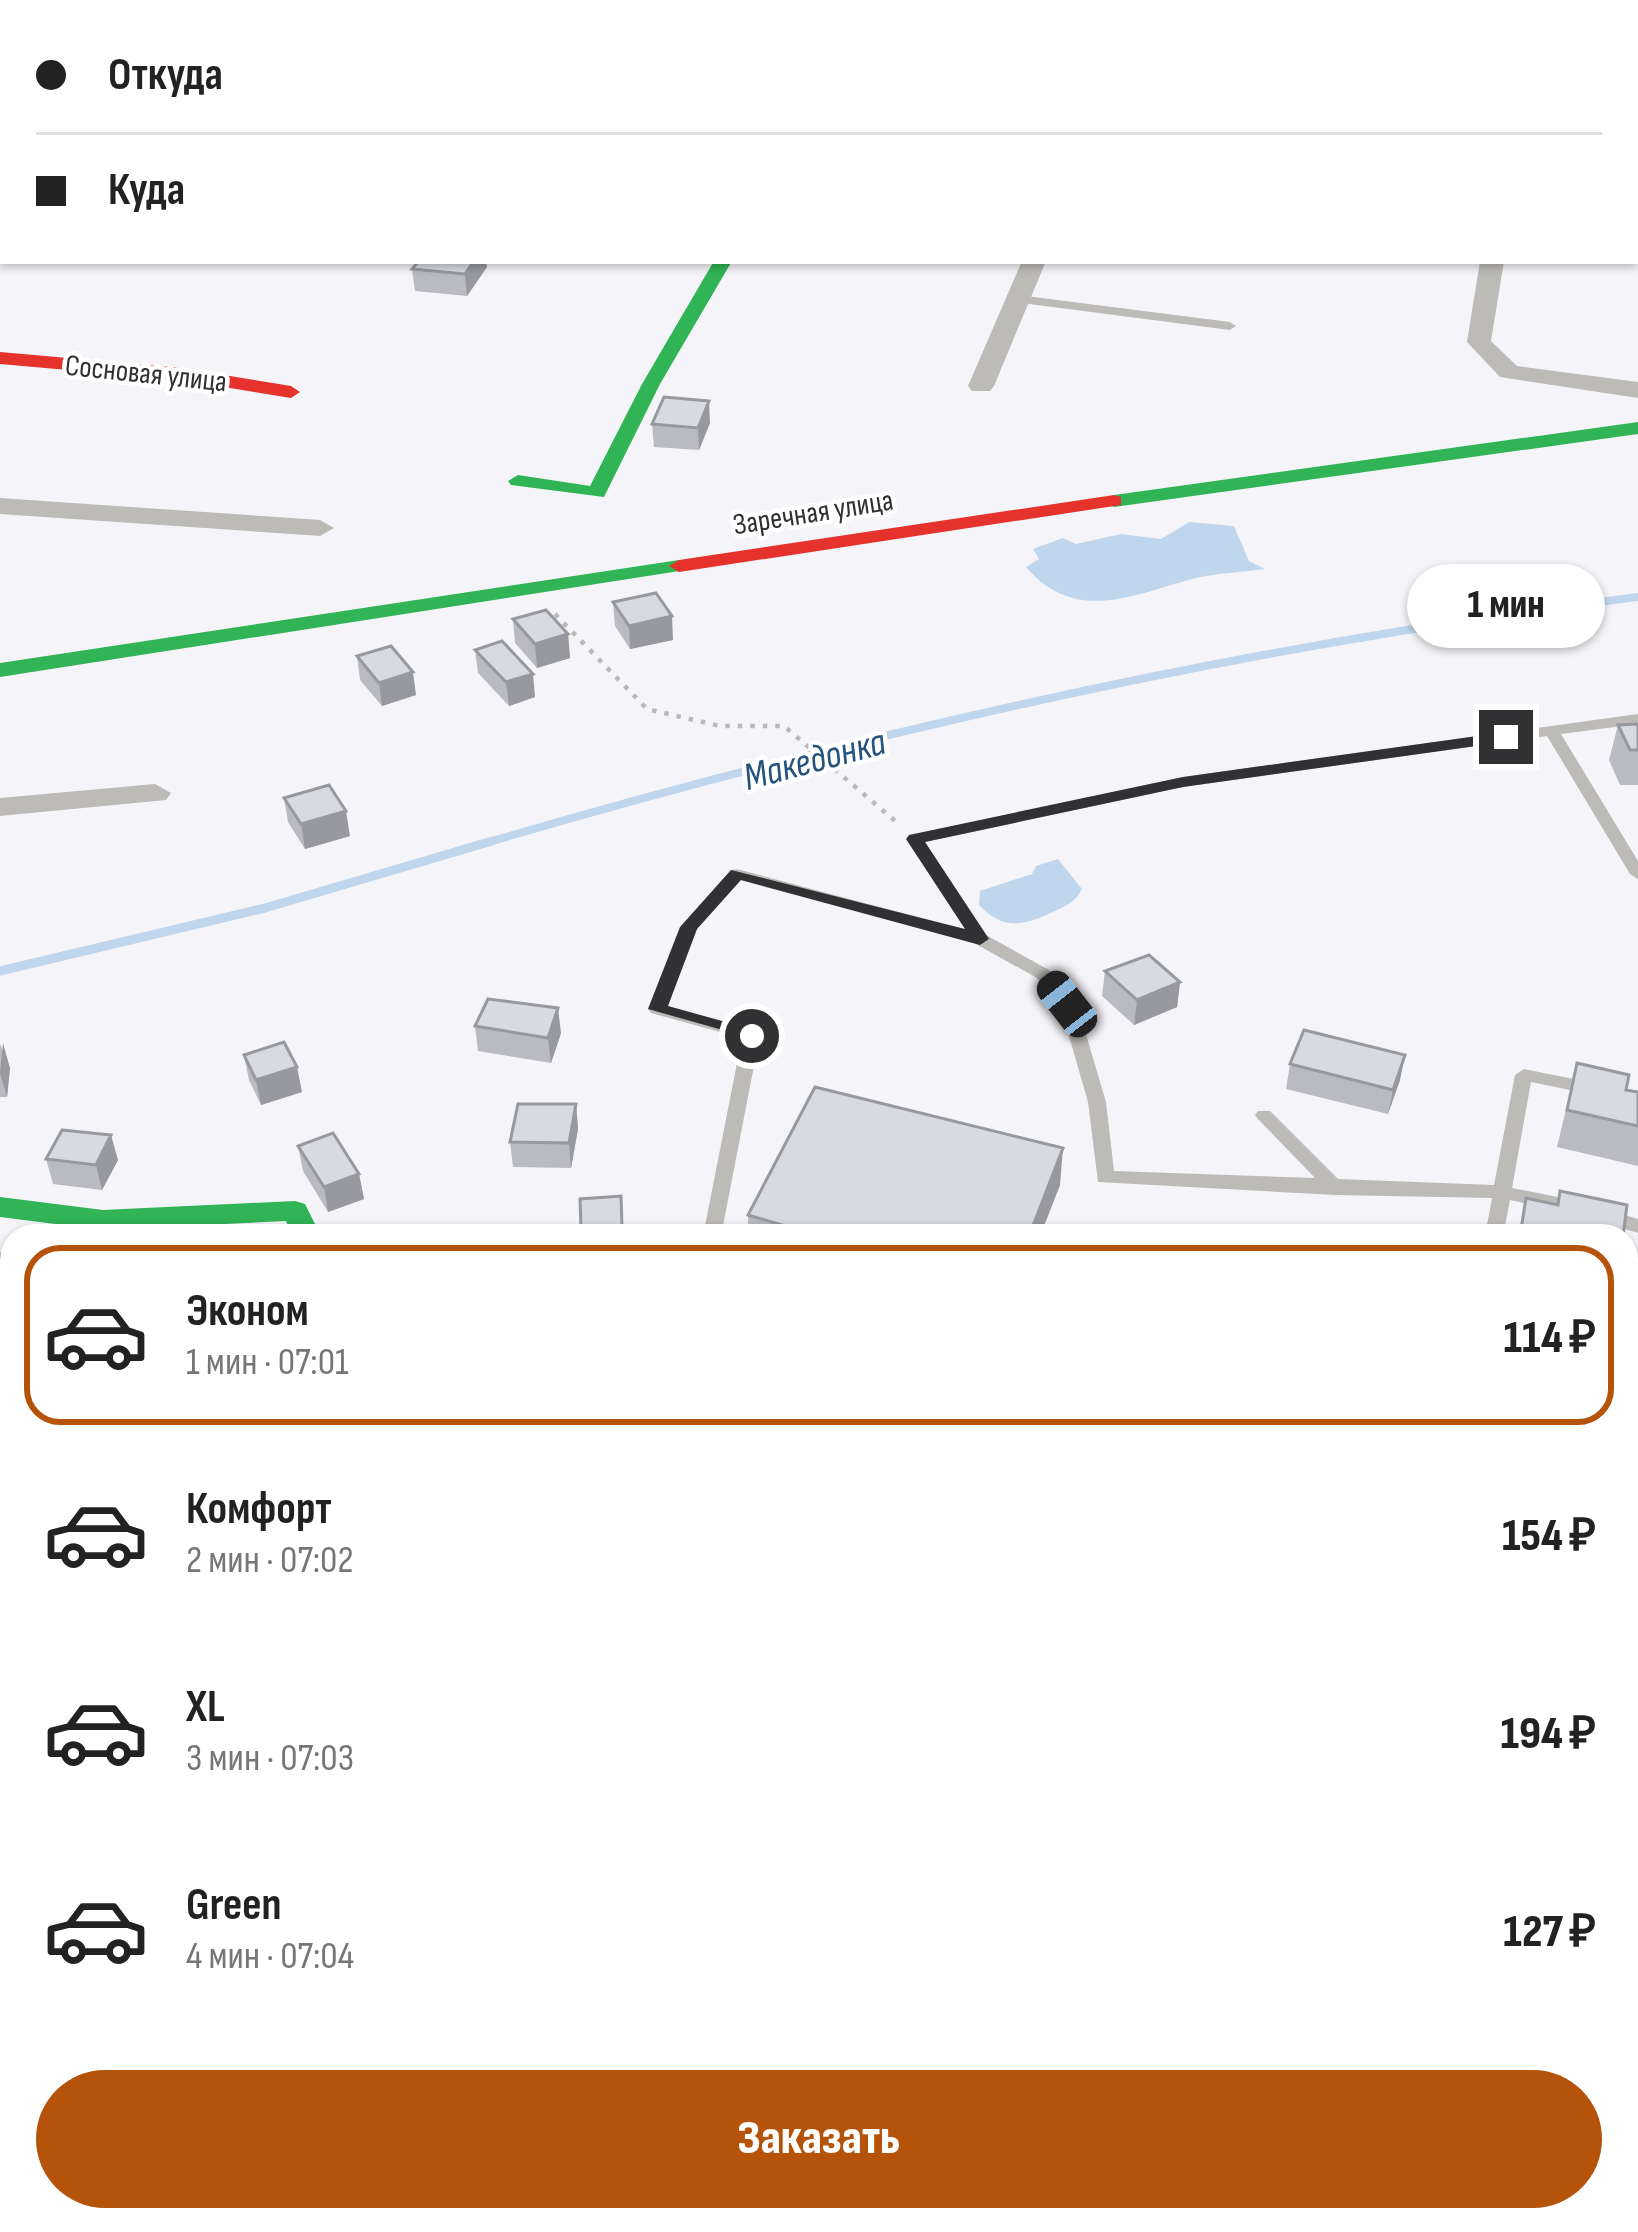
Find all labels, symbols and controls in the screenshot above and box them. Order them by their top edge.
text: Откуда [108,48,223,103]
text: Куда [108,163,185,218]
street label: Сосновая улица [63,348,229,400]
street label: Заречная улица [731,483,896,543]
callout: 1 мин [1407,563,1605,647]
text: 1 мин [1467,582,1545,629]
route end [1479,710,1533,764]
water label: Македонка [738,719,891,802]
car [1031,965,1103,1043]
route start [725,1009,779,1063]
icon: car [42,1281,150,1389]
text: Эконом [186,1284,309,1339]
text: 114 ₽ [1504,1311,1596,1366]
text: 1 мин · 07:01 [186,1339,349,1386]
icon: car [42,1479,150,1587]
text: Комфорт [186,1482,332,1537]
text: 154 ₽ [1502,1509,1596,1564]
text: 2 мин · 07:02 [186,1537,354,1584]
icon: car [42,1677,150,1785]
text: XL [186,1680,225,1735]
text: 194 ₽ [1501,1707,1596,1762]
text: 3 мин · 07:03 [186,1735,354,1782]
icon: car [42,1875,150,1983]
text: Green [186,1878,282,1933]
text: 127 ₽ [1503,1905,1596,1960]
text: 4 мин · 07:04 [186,1933,354,1980]
button: Заказать [36,2070,1602,2208]

